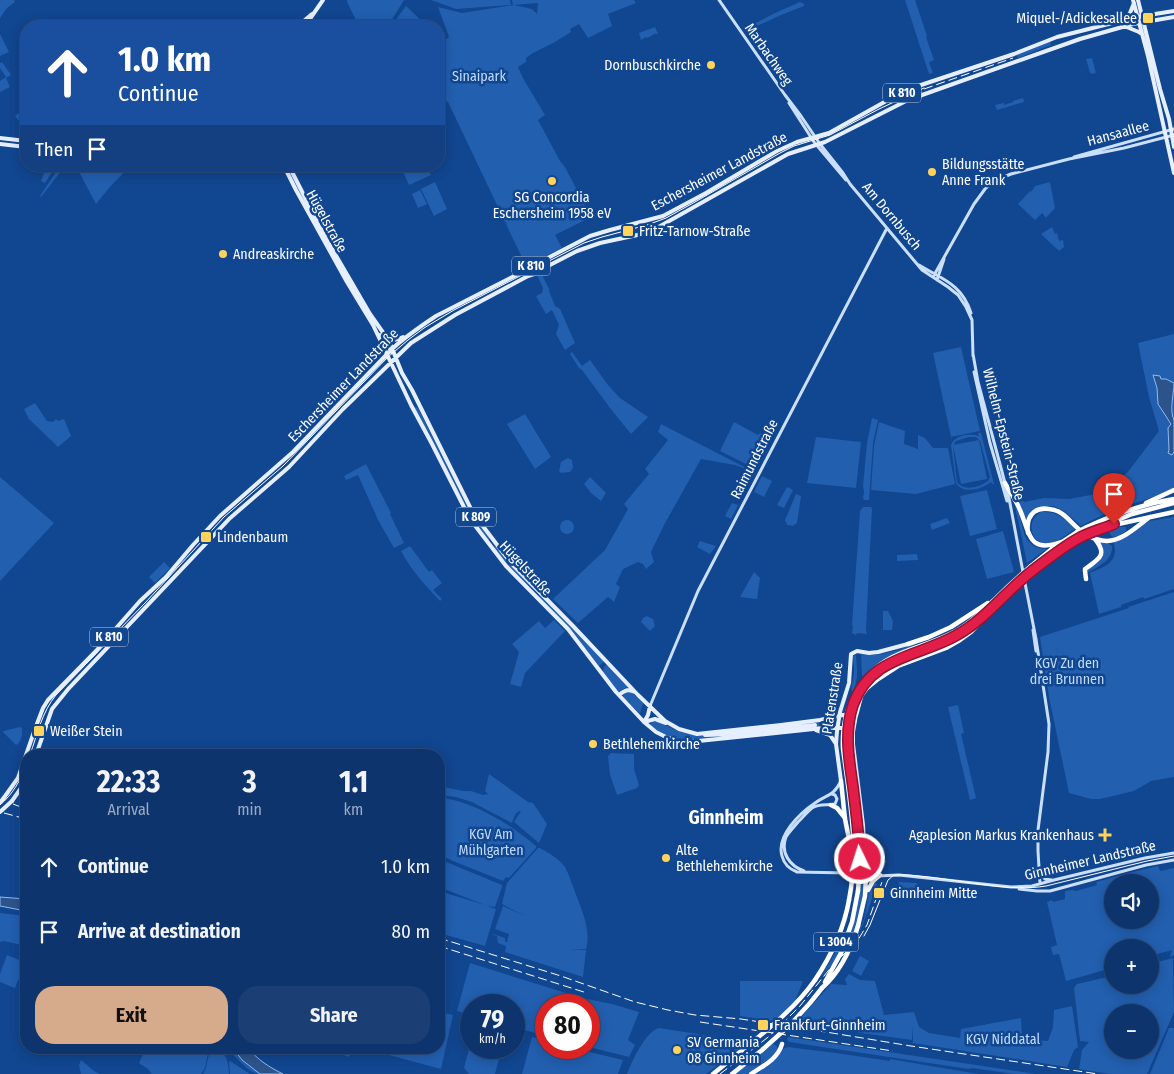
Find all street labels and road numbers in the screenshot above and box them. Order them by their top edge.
street label: Marbachweg [741,20,796,89]
road number: K 810 [883,84,921,102]
street label: Hansaallee [1085,117,1151,150]
street label: Eschersheimer Landstraße [648,128,790,214]
street label: Am Dornbusch [858,179,925,254]
street label: Hügelstraße [302,187,351,256]
road number: K 810 [512,256,550,276]
street label: Eschersheimer Landstraße [285,325,402,446]
street label: Wilhelm-Epstein-Straße [979,366,1028,502]
street label: Raimundstraße [727,416,782,502]
road number: K 809 [456,508,496,526]
street label: Hügelstraße [496,537,555,599]
road number: K 810 [90,628,128,646]
street label: Platenstraße [818,661,847,735]
street label: Ginnheimer Landstraße [1023,837,1157,884]
road number: L 3004 [814,932,858,952]

